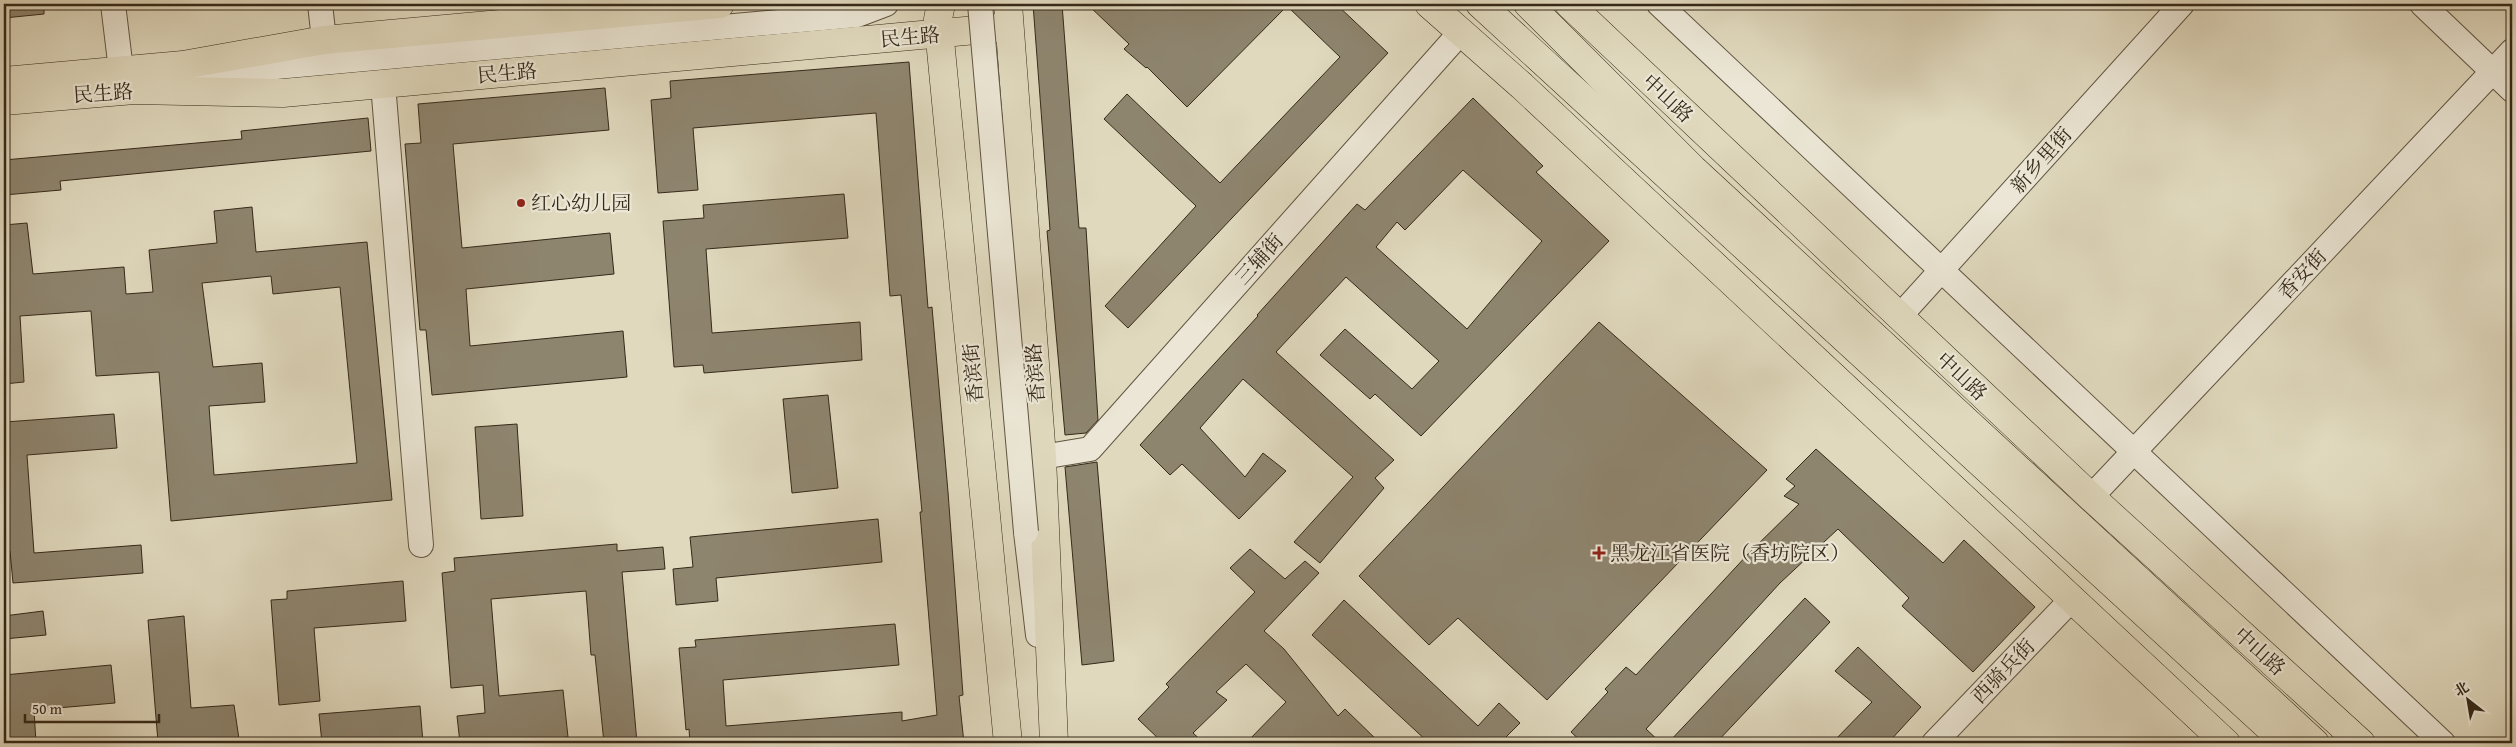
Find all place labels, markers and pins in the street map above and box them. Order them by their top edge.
place label: 红心幼儿园 [531,188,631,217]
marker: 红心幼儿园 [515,197,527,209]
place label: 黑龙江省医院（香坊院区） [1610,538,1850,567]
marker: 黑龙江省医院（香坊院区） [1592,546,1606,560]

